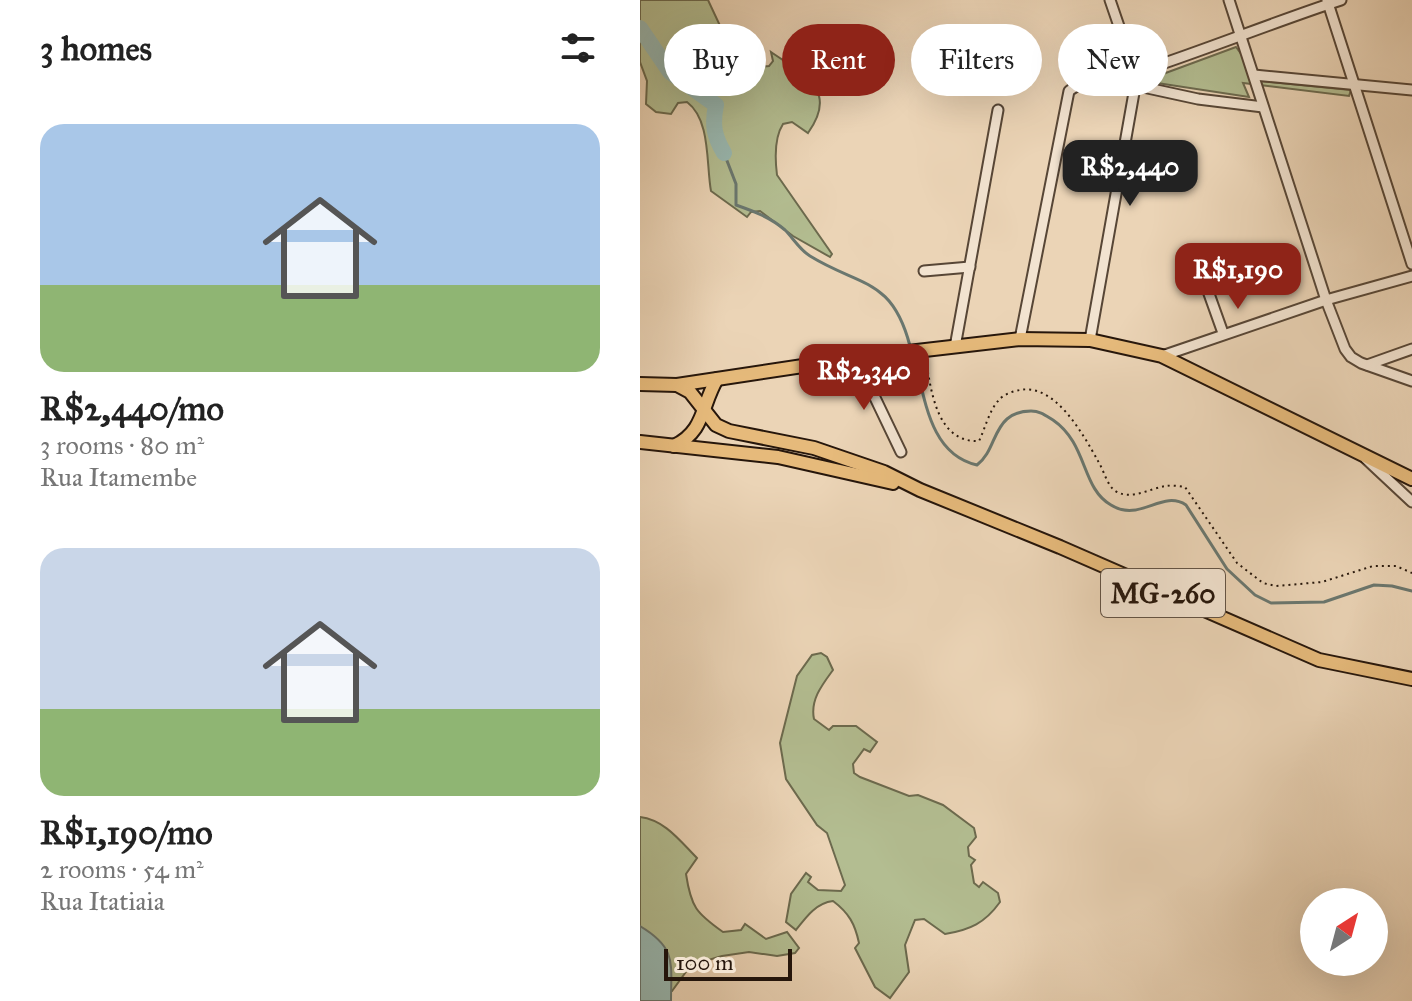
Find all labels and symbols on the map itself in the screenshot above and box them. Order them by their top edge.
pin: R$2,440 [1056,140,1204,208]
pin: R$1,190 [1164,243,1312,311]
pin: R$2,340 [790,344,938,412]
road number: MG-260 [1101,569,1225,617]
north arrow [1300,888,1388,976]
scale bar [664,945,792,981]

